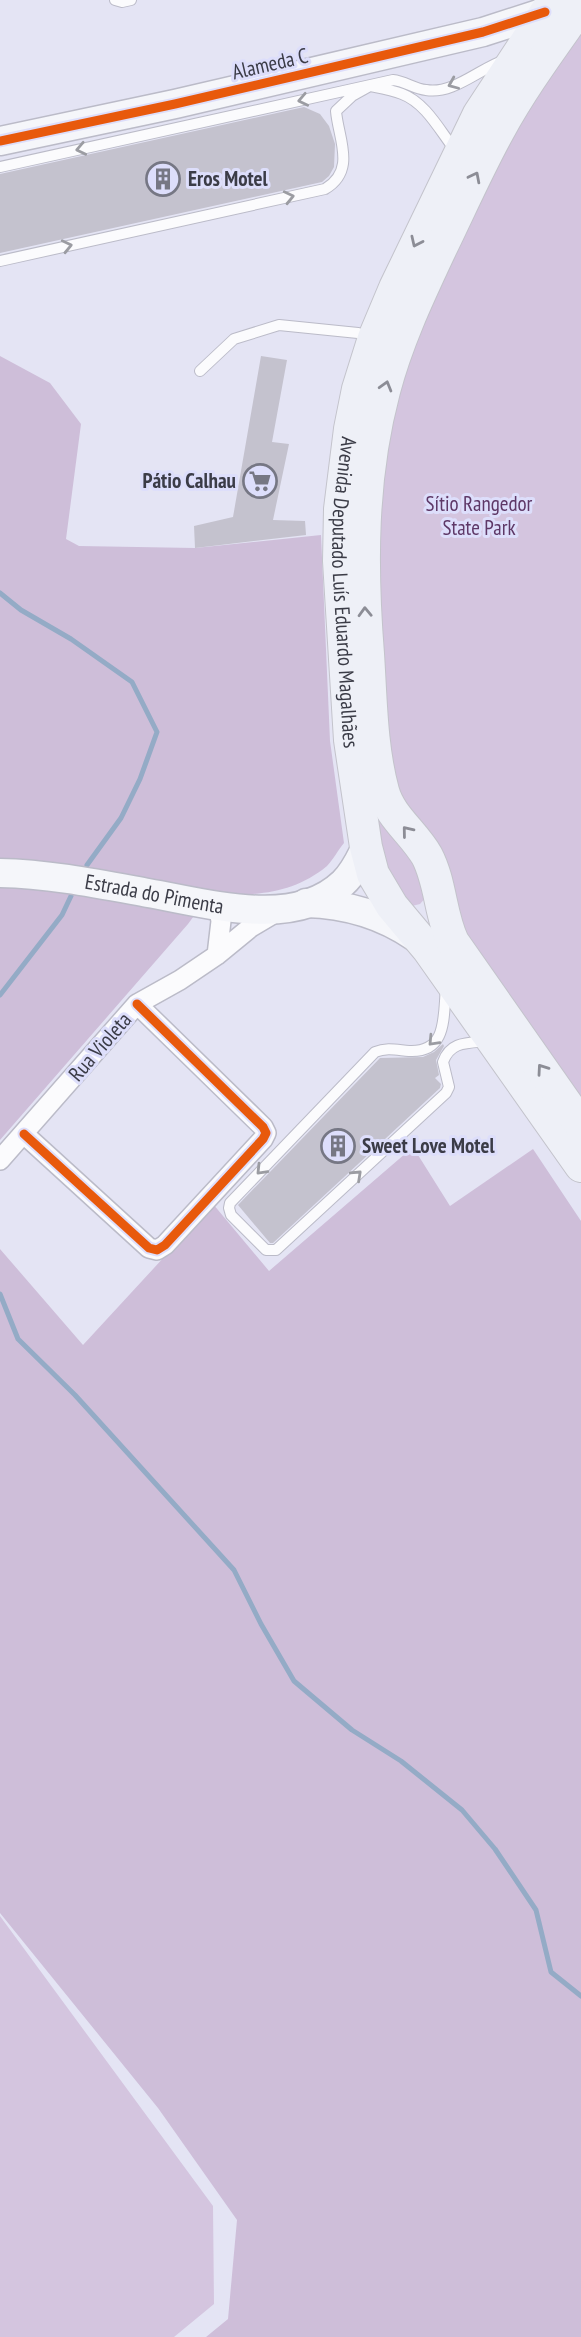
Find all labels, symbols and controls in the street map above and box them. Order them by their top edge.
street label: Alameda C [229,42,311,85]
one-way arrow [448,76,460,90]
one-way arrow [297,92,309,107]
one-way arrow [75,141,87,155]
building icon: Eros Motel [144,160,182,198]
place label: Eros Motel [188,165,269,192]
one-way arrow [467,172,481,185]
one-way arrow [283,190,295,205]
one-way arrow [411,235,425,247]
one-way arrow [61,240,73,255]
one-way arrow [378,380,392,392]
street label: Avenida Deputado Luís Eduardo Magalhães [326,435,365,750]
supermarket icon: Pátio Calhau [241,462,279,500]
place label: Pátio Calhau [143,467,236,494]
park label: Sítio Rangedor State Park [426,490,533,541]
one-way arrow [358,606,373,617]
one-way arrow [403,826,416,838]
street label: Estrada do Pimenta [83,868,226,920]
street label: Rua Violeta [62,1007,137,1087]
one-way arrow [429,1033,441,1046]
one-way arrow [538,1064,550,1077]
building icon: Sweet Love Motel [319,1127,357,1165]
place label: Sweet Love Motel [362,1132,495,1159]
one-way arrow [257,1162,270,1175]
one-way arrow [349,1171,362,1184]

